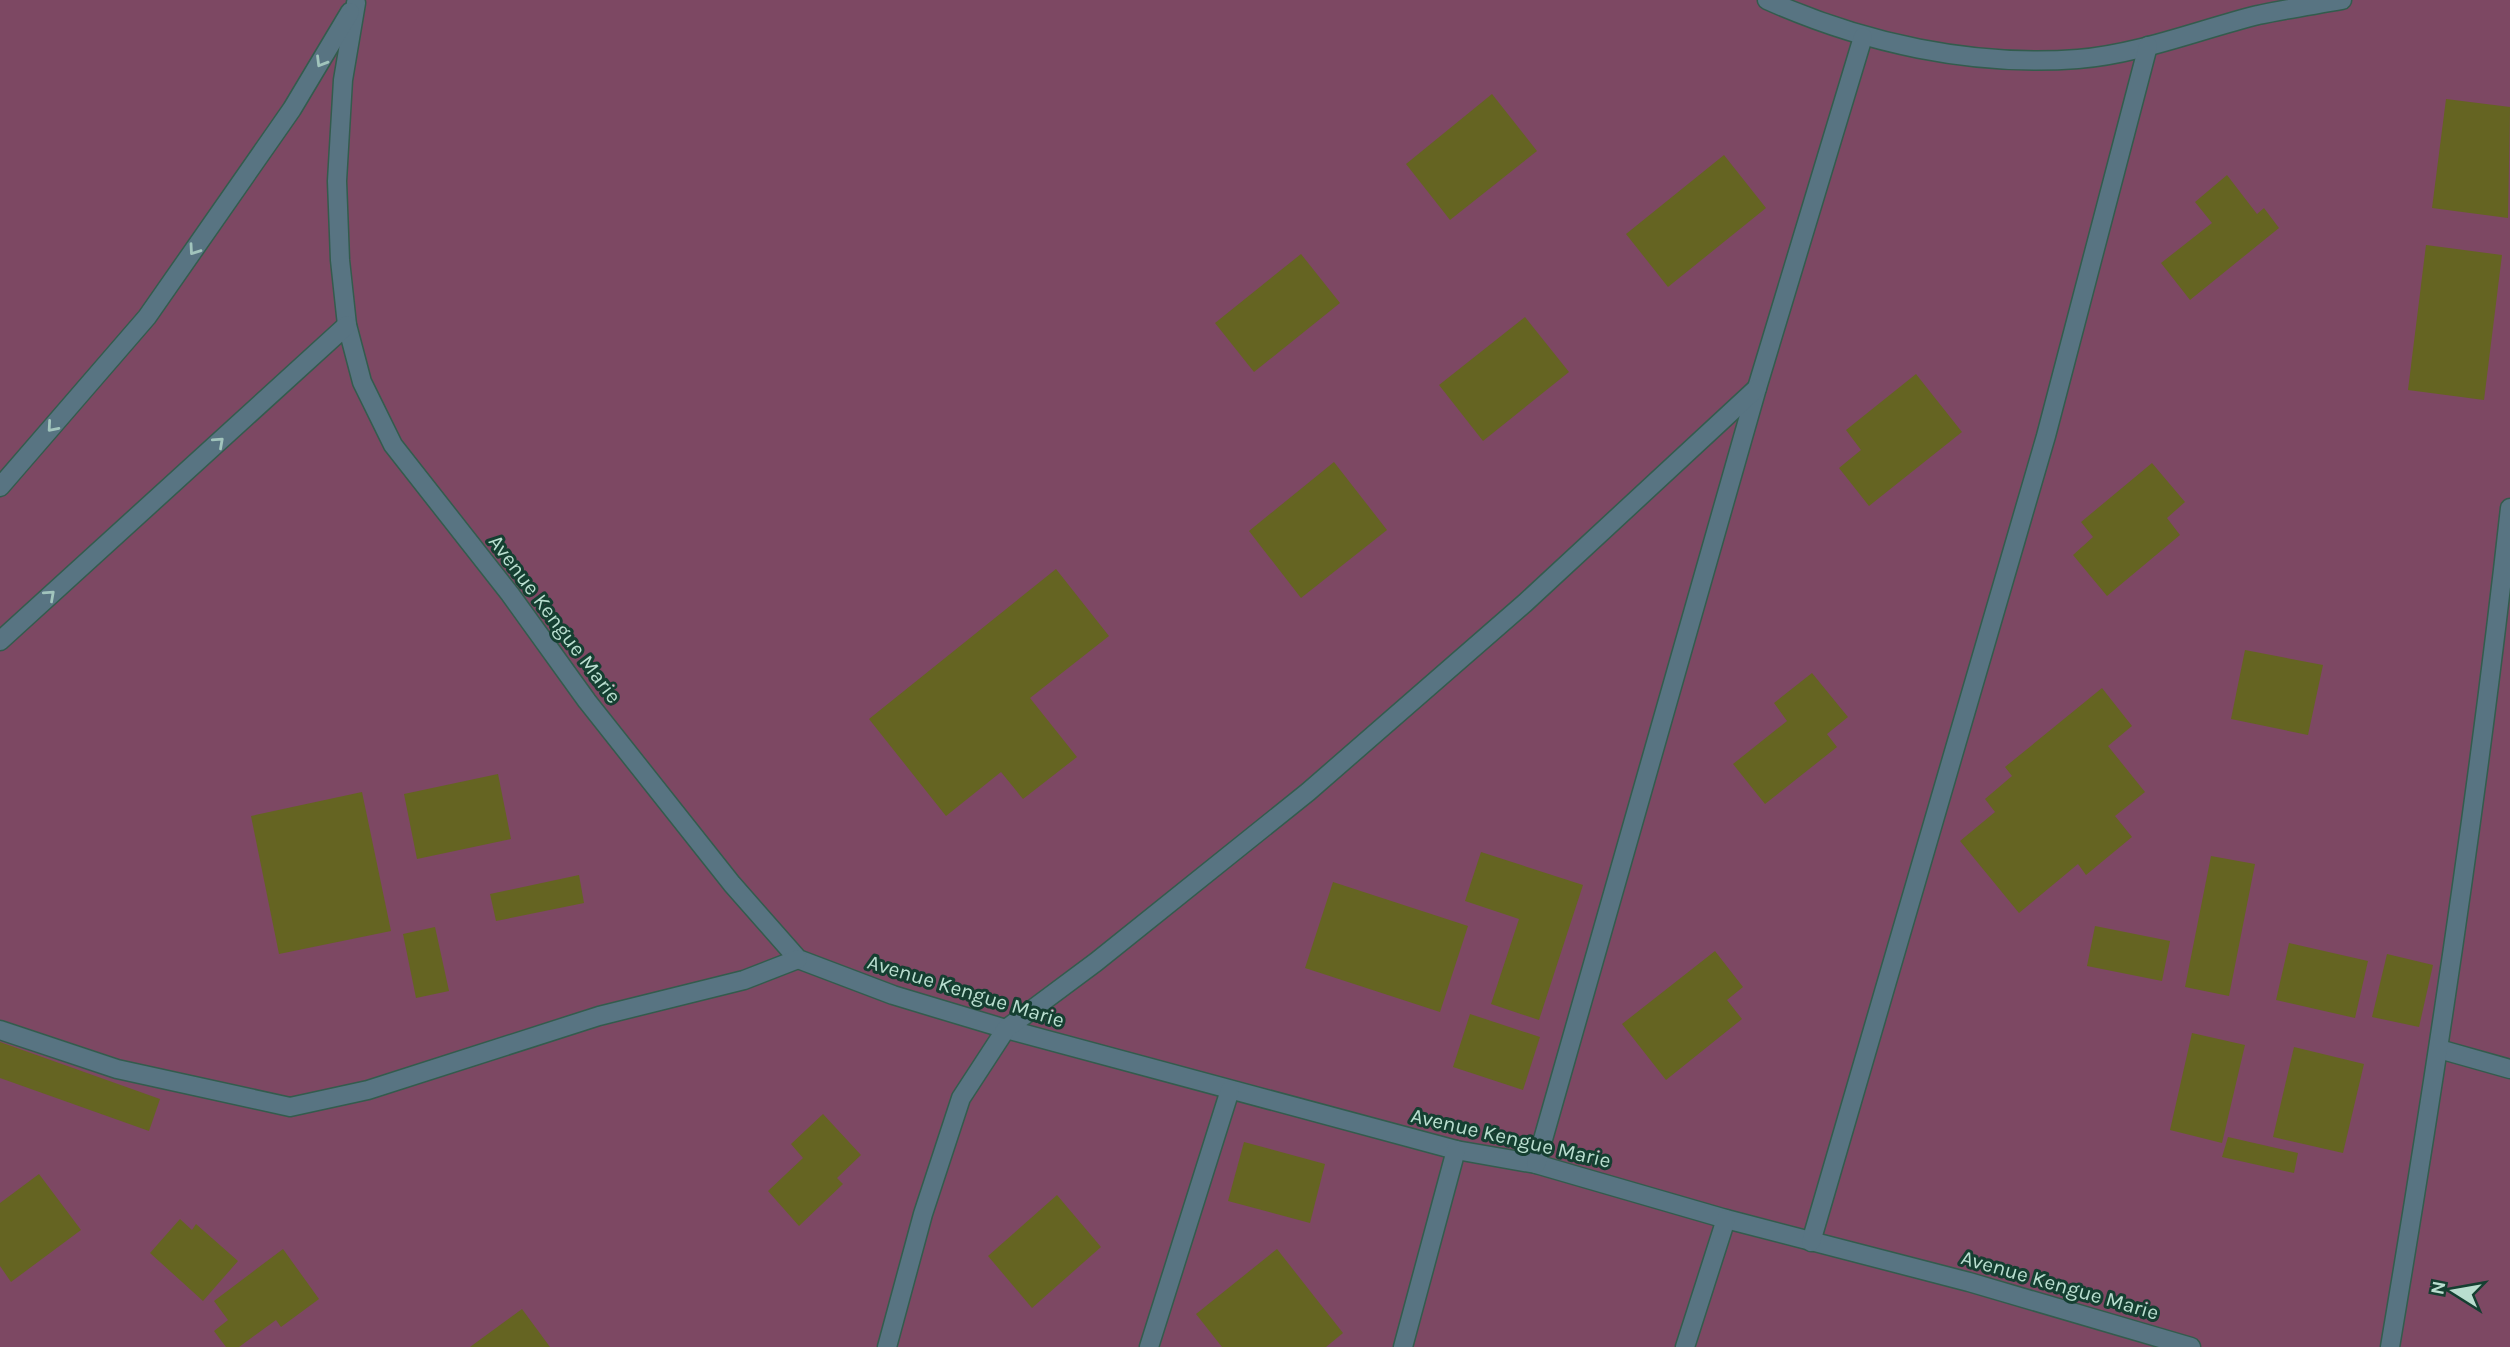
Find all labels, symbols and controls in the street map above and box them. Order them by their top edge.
one-way arrow [316,54,329,67]
one-way arrow [190,242,202,255]
one-way arrow [47,420,60,432]
one-way arrow [210,438,223,450]
street label: Avenue Kengue Marie [484,530,626,708]
one-way arrow [42,591,55,603]
street label: Avenue Kengue Marie [865,950,1067,1032]
street label: Avenue Kengue Marie [1409,1103,1613,1173]
street label: Avenue Kengue Marie [1958,1245,2162,1325]
north arrow [2419,1256,2489,1326]
text: N [2426,1279,2450,1297]

